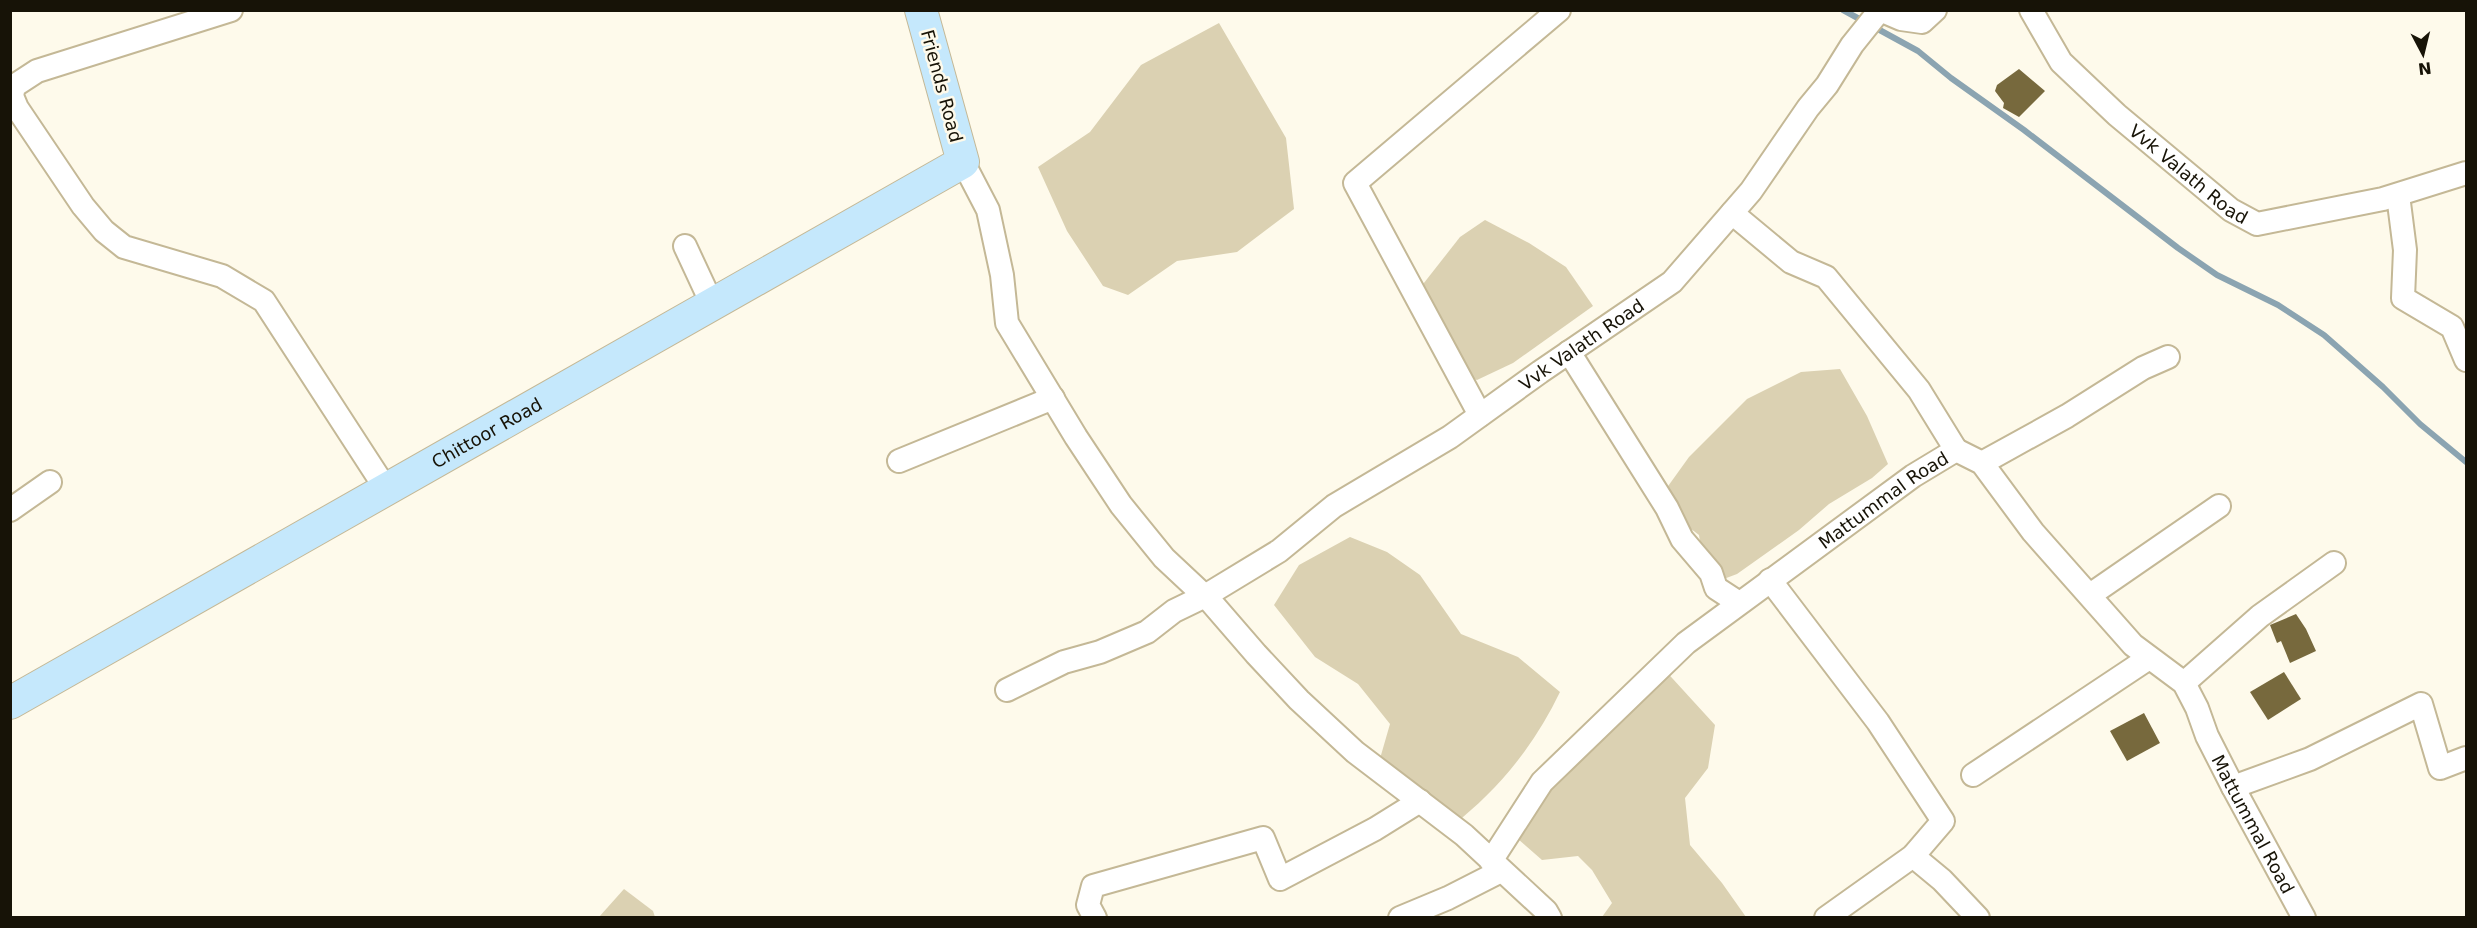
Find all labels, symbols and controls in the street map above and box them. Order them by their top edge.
north arrow [2393,24,2453,84]
street label: Friends Road [917,27,967,145]
text: N [2417,58,2433,79]
street label: Vvk Valath Road [2125,119,2252,228]
street label: Vvk Valath Road [1515,294,1648,394]
street label: Chittoor Road [428,393,545,472]
street label: Mattummal Road [1814,447,1952,553]
street label: Mattummal Road [2208,751,2299,897]

